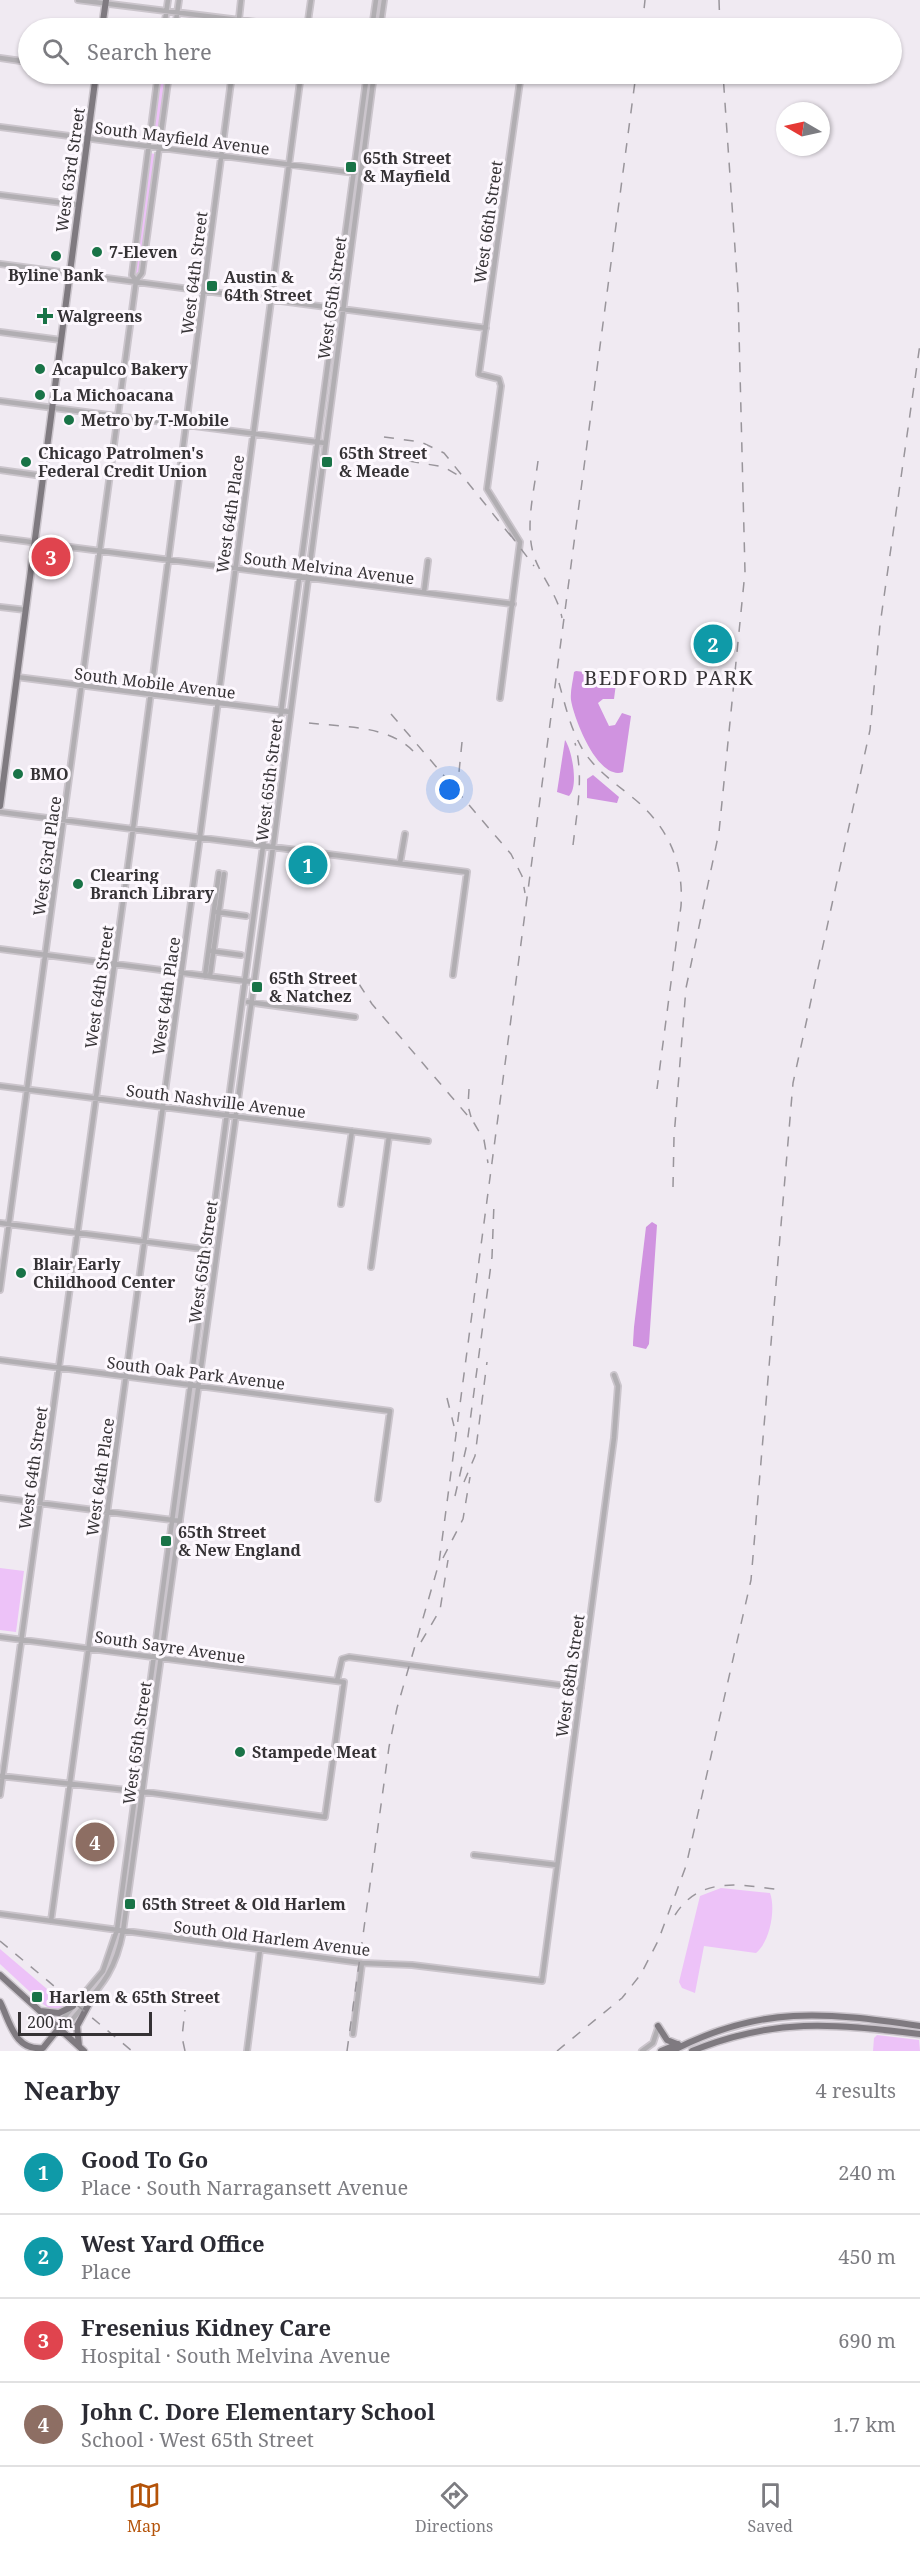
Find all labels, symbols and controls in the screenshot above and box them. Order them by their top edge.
search box [18,18,902,84]
icon: search [39,35,72,68]
text: Search here [87,36,212,66]
north arrow [776,102,830,156]
street label: West 63rd Street [50,106,90,234]
street label: South Mayfield Avenue [93,116,271,160]
place label: 65th Street & Mayfield [363,147,452,187]
street label: West 66th Street [468,159,508,285]
marker: 65th Street & Mayfield [344,160,358,174]
street label: West 64th Street [176,210,213,336]
street label: West 65th Street [312,235,352,361]
place label: 7-Eleven [109,241,178,263]
marker: 7-Eleven [90,245,104,259]
marker: Byline Bank [49,249,63,263]
place label: Byline Bank [8,264,105,286]
place label: Austin & 64th Street [224,266,313,306]
marker: Austin & 64th Street [205,279,219,293]
place label: Walgreens [57,305,143,327]
marker: Walgreens [38,309,52,323]
place label: Acapulco Bakery [52,358,189,380]
marker: Acapulco Bakery [33,362,47,376]
place label: La Michoacana [52,384,174,406]
marker: La Michoacana [33,388,47,402]
place label: Metro by T-Mobile [81,409,229,431]
marker: Metro by T-Mobile [62,413,76,427]
place label: Chicago Patrolmen's Federal Credit Union [38,442,207,482]
place label: 65th Street & Meade [339,442,428,482]
street label: West 64th Place [211,453,249,575]
marker: Chicago Patrolmen's Federal Credit Union [19,455,33,469]
marker: 65th Street & Meade [320,455,334,469]
pin: 3 [32,534,70,580]
street label: South Melvina Avenue [242,547,416,589]
pin: 2 [694,622,732,666]
street label: South Mobile Avenue [73,662,237,704]
district label: BEDFORD PARK [584,664,754,691]
street label: West 65th Street [251,717,288,843]
place label: BMO [30,763,69,785]
marker: BMO [11,767,25,781]
your location [435,775,464,804]
street label: West 63rd Place [28,795,66,917]
pin: 1 [288,842,328,888]
place label: Clearing Branch Library [90,864,215,904]
marker: Clearing Branch Library [71,877,85,891]
street label: West 64th Street [79,924,119,1050]
street label: West 64th Place [147,935,185,1057]
place label: 65th Street & Natchez [269,967,358,1007]
marker: 65th Street & Natchez [250,980,264,994]
street label: South Nashville Avenue [125,1079,307,1123]
street label: West 65th Street [183,1199,223,1325]
place label: Blair Early Childhood Center [33,1253,176,1293]
marker: Blair Early Childhood Center [14,1266,28,1280]
street label: South Oak Park Avenue [106,1351,286,1395]
street label: West 64th Street [13,1405,53,1531]
street label: West 64th Place [81,1416,119,1538]
place label: 65th Street & New England [178,1521,302,1561]
marker: 65th Street & New England [159,1534,173,1548]
street label: West 68th Street [550,1613,590,1739]
street label: South Sayre Avenue [93,1626,247,1668]
street label: West 65th Street [117,1680,157,1806]
place label: Stampede Meat [252,1741,377,1763]
marker: Stampede Meat [233,1745,247,1759]
pin: 4 [76,1820,115,1864]
place label: 65th Street & Old Harlem [142,1893,346,1915]
marker: 65th Street & Old Harlem [123,1897,137,1911]
street label: South Old Harlem Avenue [172,1915,372,1961]
place label: Harlem & 65th Street [49,1986,221,2008]
marker: Harlem & 65th Street [30,1990,44,2004]
scale bar [18,2009,152,2036]
text: 200 m [27,2011,73,2033]
text: Nearby [24,2072,120,2108]
text: 4 results [816,2077,896,2104]
text: Good To Go [81,2144,208,2174]
text: 1 [38,2159,49,2186]
text: 240 m [838,2159,896,2186]
text: Place · South Narragansett Avenue [81,2174,408,2201]
text: West Yard Office [81,2228,265,2258]
text: 2 [38,2243,49,2270]
text: 450 m [838,2243,896,2270]
text: Place [81,2258,131,2285]
text: Fresenius Kidney Care [81,2312,331,2342]
text: 3 [38,2327,49,2354]
text: 690 m [838,2327,896,2354]
text: Hospital · South Melvina Avenue [81,2342,391,2369]
text: John C. Dore Elementary School [81,2396,435,2426]
text: 4 [38,2411,49,2438]
text: 1.7 km [833,2411,896,2438]
text: School · West 65th Street [81,2426,314,2453]
tab: Map [127,2479,161,2537]
tab: Directions [415,2479,493,2537]
tab: Saved [748,2479,793,2537]

